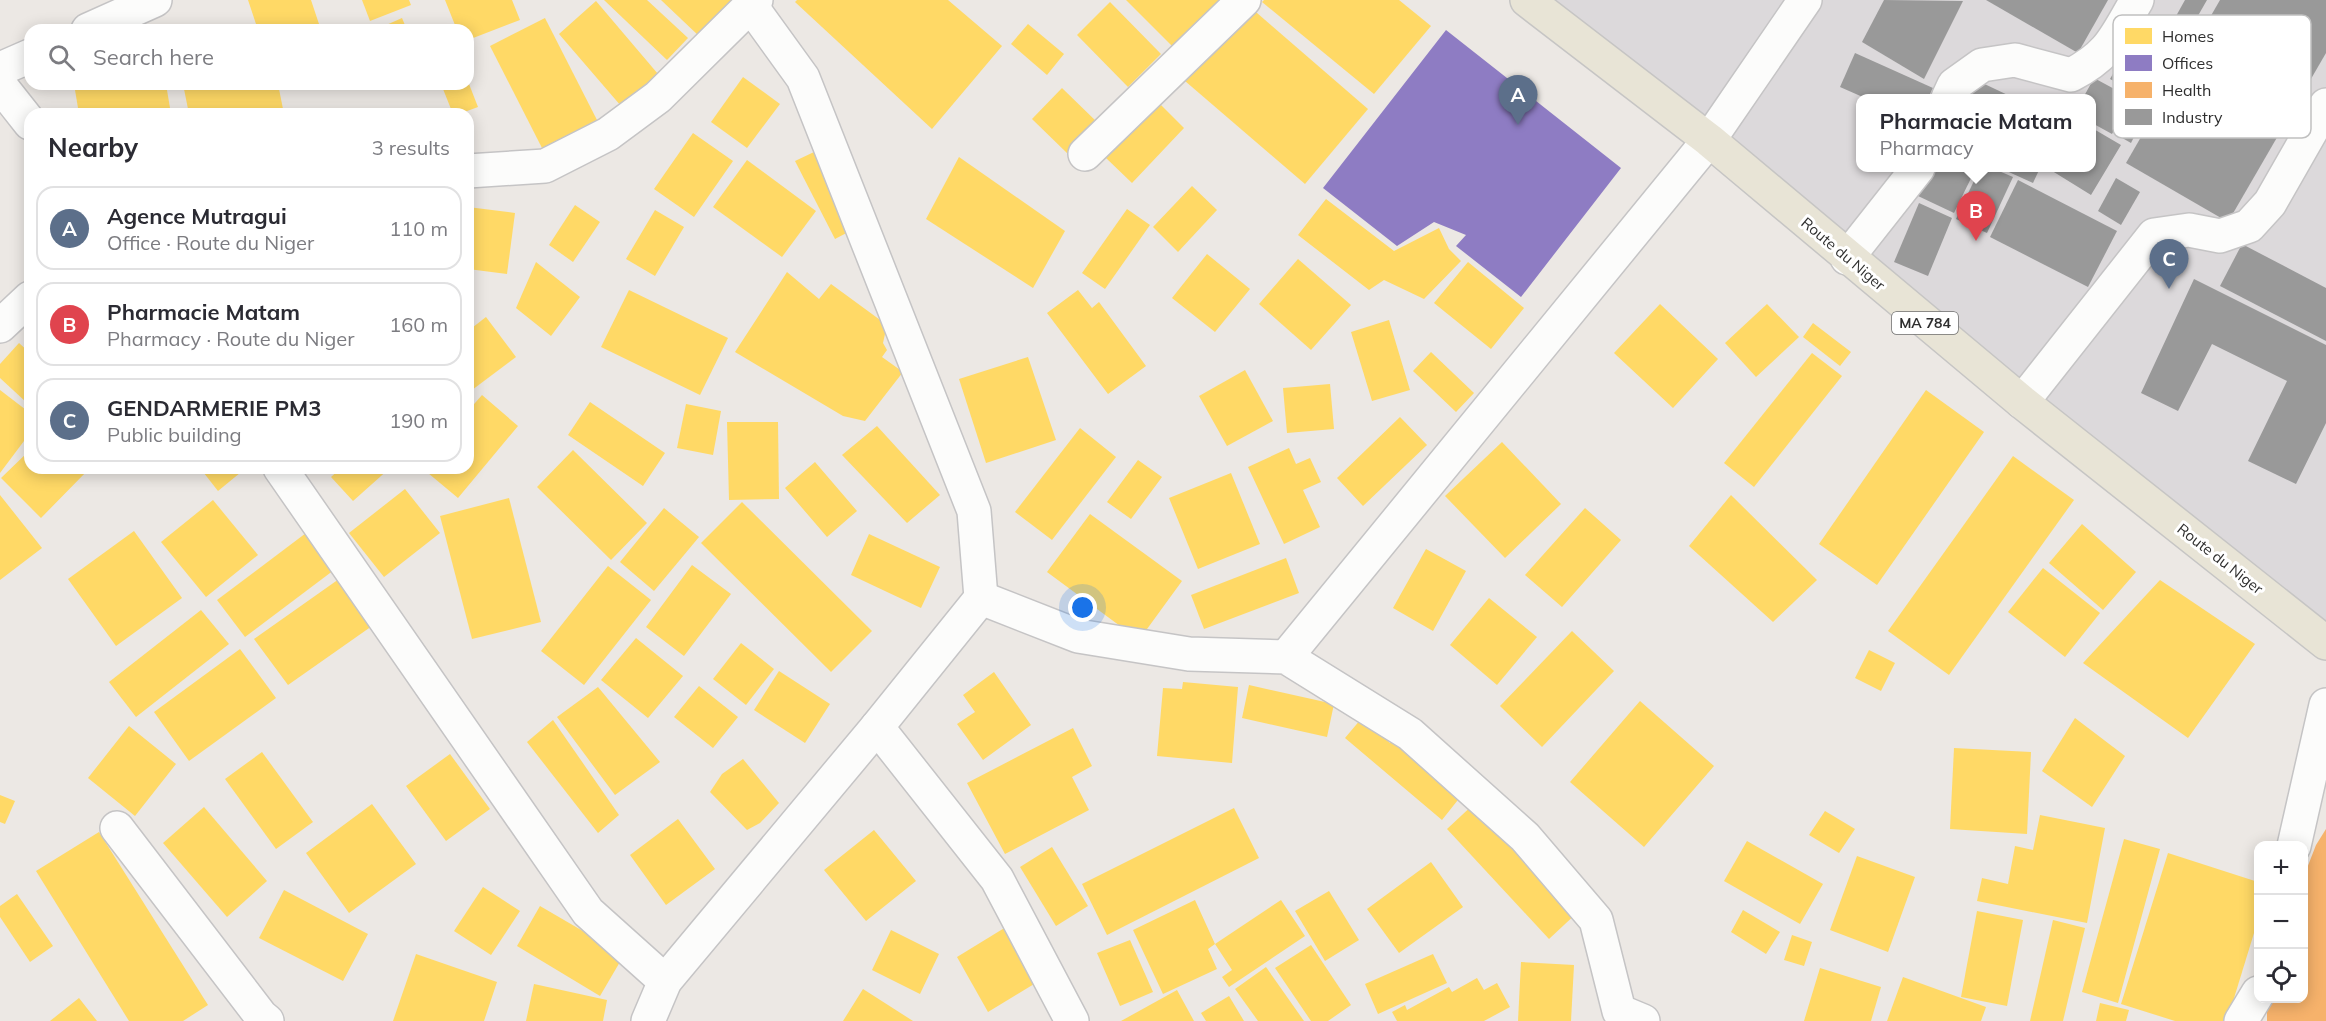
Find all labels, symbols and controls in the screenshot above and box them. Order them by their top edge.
legend [2113,15,2311,138]
search box [24,24,474,90]
text: Homes [2162,26,2214,46]
icon: search [45,41,78,74]
text: Search here [93,43,214,71]
text: Offices [2162,53,2213,73]
pin: A [1498,76,1538,125]
text: Health [2162,80,2211,100]
popup [1856,94,2096,172]
text: Pharmacie Matam [1879,107,2073,135]
text: Industry [2162,107,2223,127]
text: Nearby [48,131,138,164]
text: 3 results [372,135,450,160]
text: Pharmacy [1879,135,1974,160]
pin: B [1956,192,1996,241]
text: Agence Mutragui [107,202,287,230]
street label: Route du Niger [1798,213,1890,295]
text: A [62,216,77,241]
text: 110 m [389,216,448,241]
text: Office · Route du Niger [107,230,314,255]
pin: C [2150,240,2188,289]
text: Pharmacie Matam [107,298,300,326]
text: B [63,312,76,337]
text: 160 m [389,312,448,337]
road number: MA 784 [1892,312,1958,334]
text: Pharmacy · Route du Niger [107,326,354,351]
text: GENDARMERIE PM3 [107,394,321,422]
text: C [63,408,76,433]
text: 190 m [389,408,448,433]
text: Public building [107,422,242,447]
street label: Route du Niger [2174,519,2267,598]
your location [1068,593,1097,622]
map controls [2254,841,2308,1003]
button: + [2254,841,2308,895]
button: − [2254,895,2308,949]
button: locate [2254,949,2308,1003]

